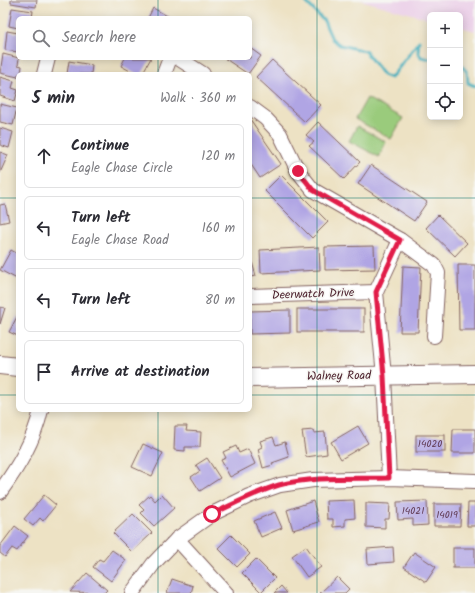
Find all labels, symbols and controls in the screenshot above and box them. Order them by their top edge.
map controls [427,12,463,120]
button: + [427,12,463,48]
search box [16,16,252,60]
text: Search here [62,26,136,50]
icon: search [30,27,52,49]
button: − [427,48,463,84]
button: locate [427,84,463,120]
text: 5 min [32,85,75,112]
text: Walk · 360 m [160,88,236,109]
text: Continue [71,134,129,158]
icon: ahead [33,145,55,167]
text: 120 m [201,146,235,167]
text: Eagle Chase Circle [71,158,173,179]
route end [289,162,307,180]
text: Turn left [71,206,131,230]
icon: left [33,217,55,239]
text: 160 m [202,218,235,239]
text: Eagle Chase Road [71,230,169,251]
street label: Deerwatch Drive [271,283,355,305]
text: Turn left [71,288,131,312]
icon: left [33,289,55,311]
text: 80 m [205,290,235,311]
text: Arrive at destination [71,360,210,384]
icon: arrive [33,361,55,383]
street label: Walney Road [307,366,372,386]
house number: 14020 [418,436,442,452]
house number: 14021 [402,503,424,519]
route start [203,505,221,523]
house number: 14019 [436,507,458,523]

